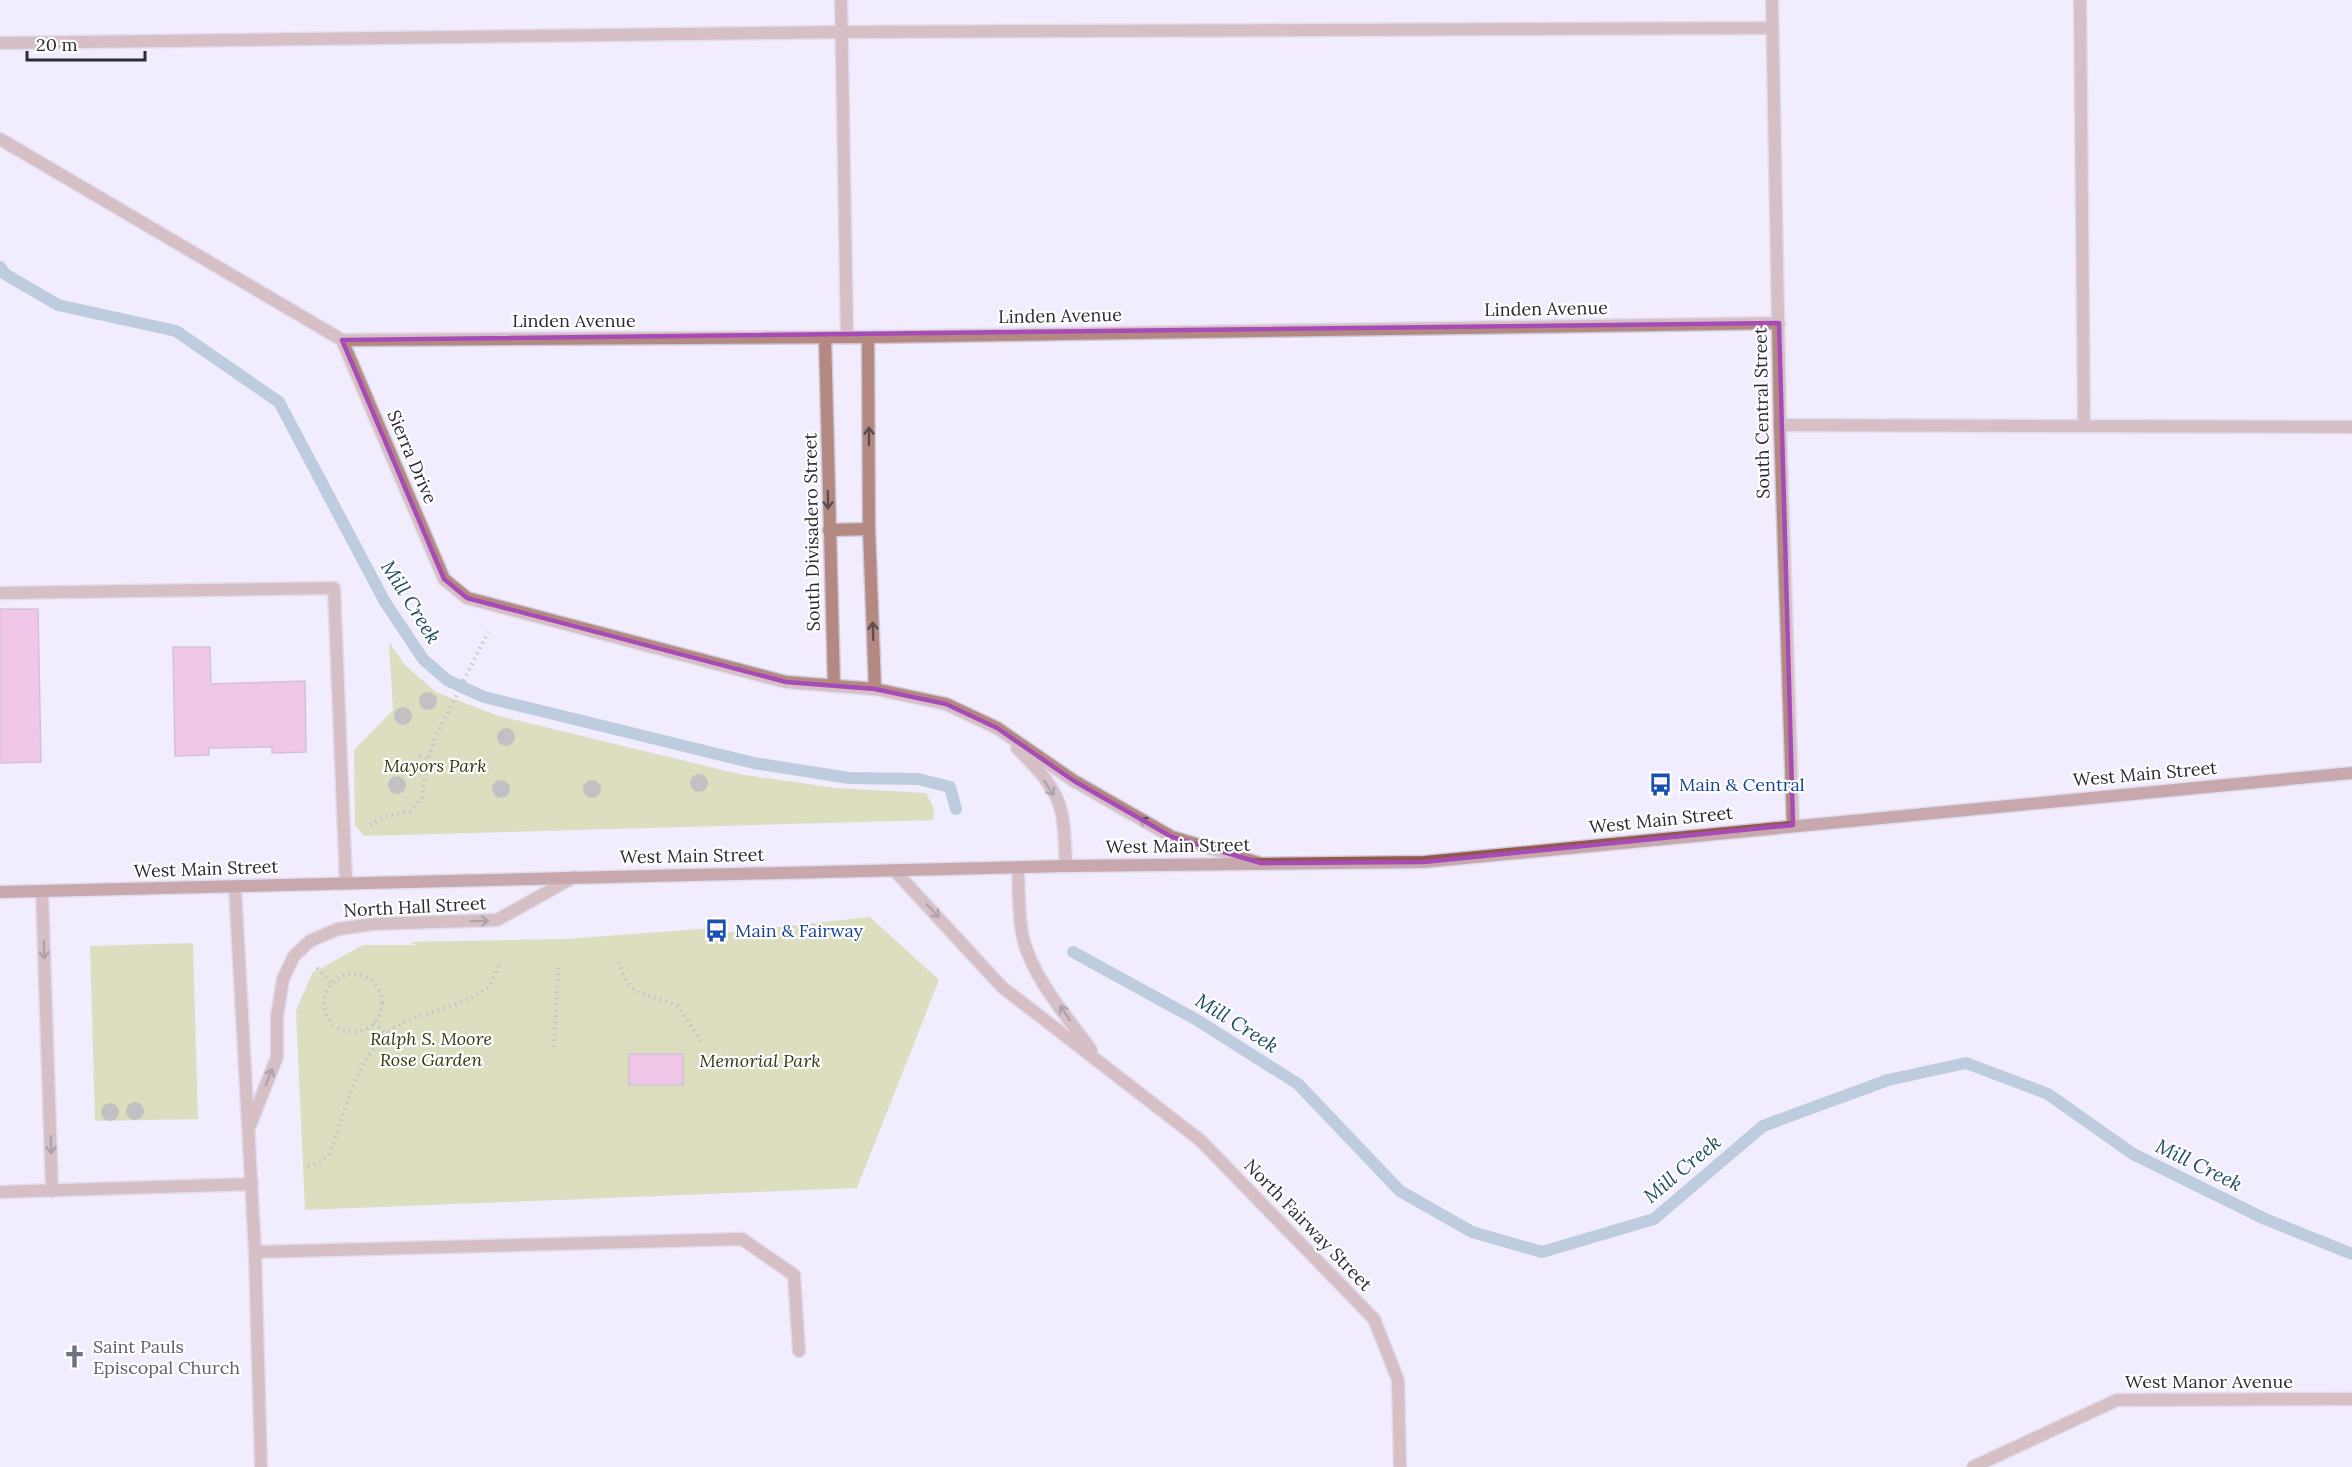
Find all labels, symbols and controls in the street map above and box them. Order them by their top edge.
scale bar [27,24,146,62]
text: 20 m [36,33,78,56]
street label: Linden Avenue [1484,296,1608,321]
street label: Linden Avenue [998,303,1122,328]
street label: Linden Avenue [512,309,636,332]
street label: South Central Street [1749,327,1774,499]
street label: Sierra Drive [382,407,443,507]
one-way arrow [863,426,875,446]
street label: South Divisadero Street [798,432,825,632]
one-way arrow [823,490,834,510]
water label: Mill Creek [376,556,447,648]
one-way arrow [868,621,879,641]
park label: Mayors Park [383,754,487,777]
street label: West Main Street [2072,756,2218,791]
bus stop icon: Main & Central [1648,772,1674,798]
place label: Main & Central [1679,773,1805,796]
one-way arrow [1043,779,1056,796]
street label: West Main Street [1588,801,1734,838]
one-way arrow [1139,817,1156,829]
street label: West Main Street [1106,833,1250,858]
street label: West Main Street [620,843,764,868]
street label: West Main Street [133,854,279,883]
street label: North Hall Street [343,891,487,922]
one-way arrow [926,903,940,918]
one-way arrow [470,915,490,926]
bus stop icon: Main & Fairway [704,918,730,944]
place label: Main & Fairway [735,919,864,942]
one-way arrow [38,939,50,959]
water label: Mill Creek [1191,987,1283,1058]
one-way arrow [1059,1005,1071,1022]
park label: Ralph S. Moore Rose Garden [370,1027,492,1071]
park label: Memorial Park [699,1049,821,1072]
one-way arrow [264,1069,275,1087]
water label: Mill Creek [1638,1129,1725,1208]
water label: Mill Creek [2152,1133,2247,1196]
one-way arrow [45,1134,56,1154]
street label: North Fairway Street [1239,1154,1377,1295]
place label: Saint Pauls Episcopal Church [93,1335,240,1379]
church icon: Saint Pauls Episcopal Church [62,1344,88,1370]
street label: West Manor Avenue [2125,1370,2293,1393]

